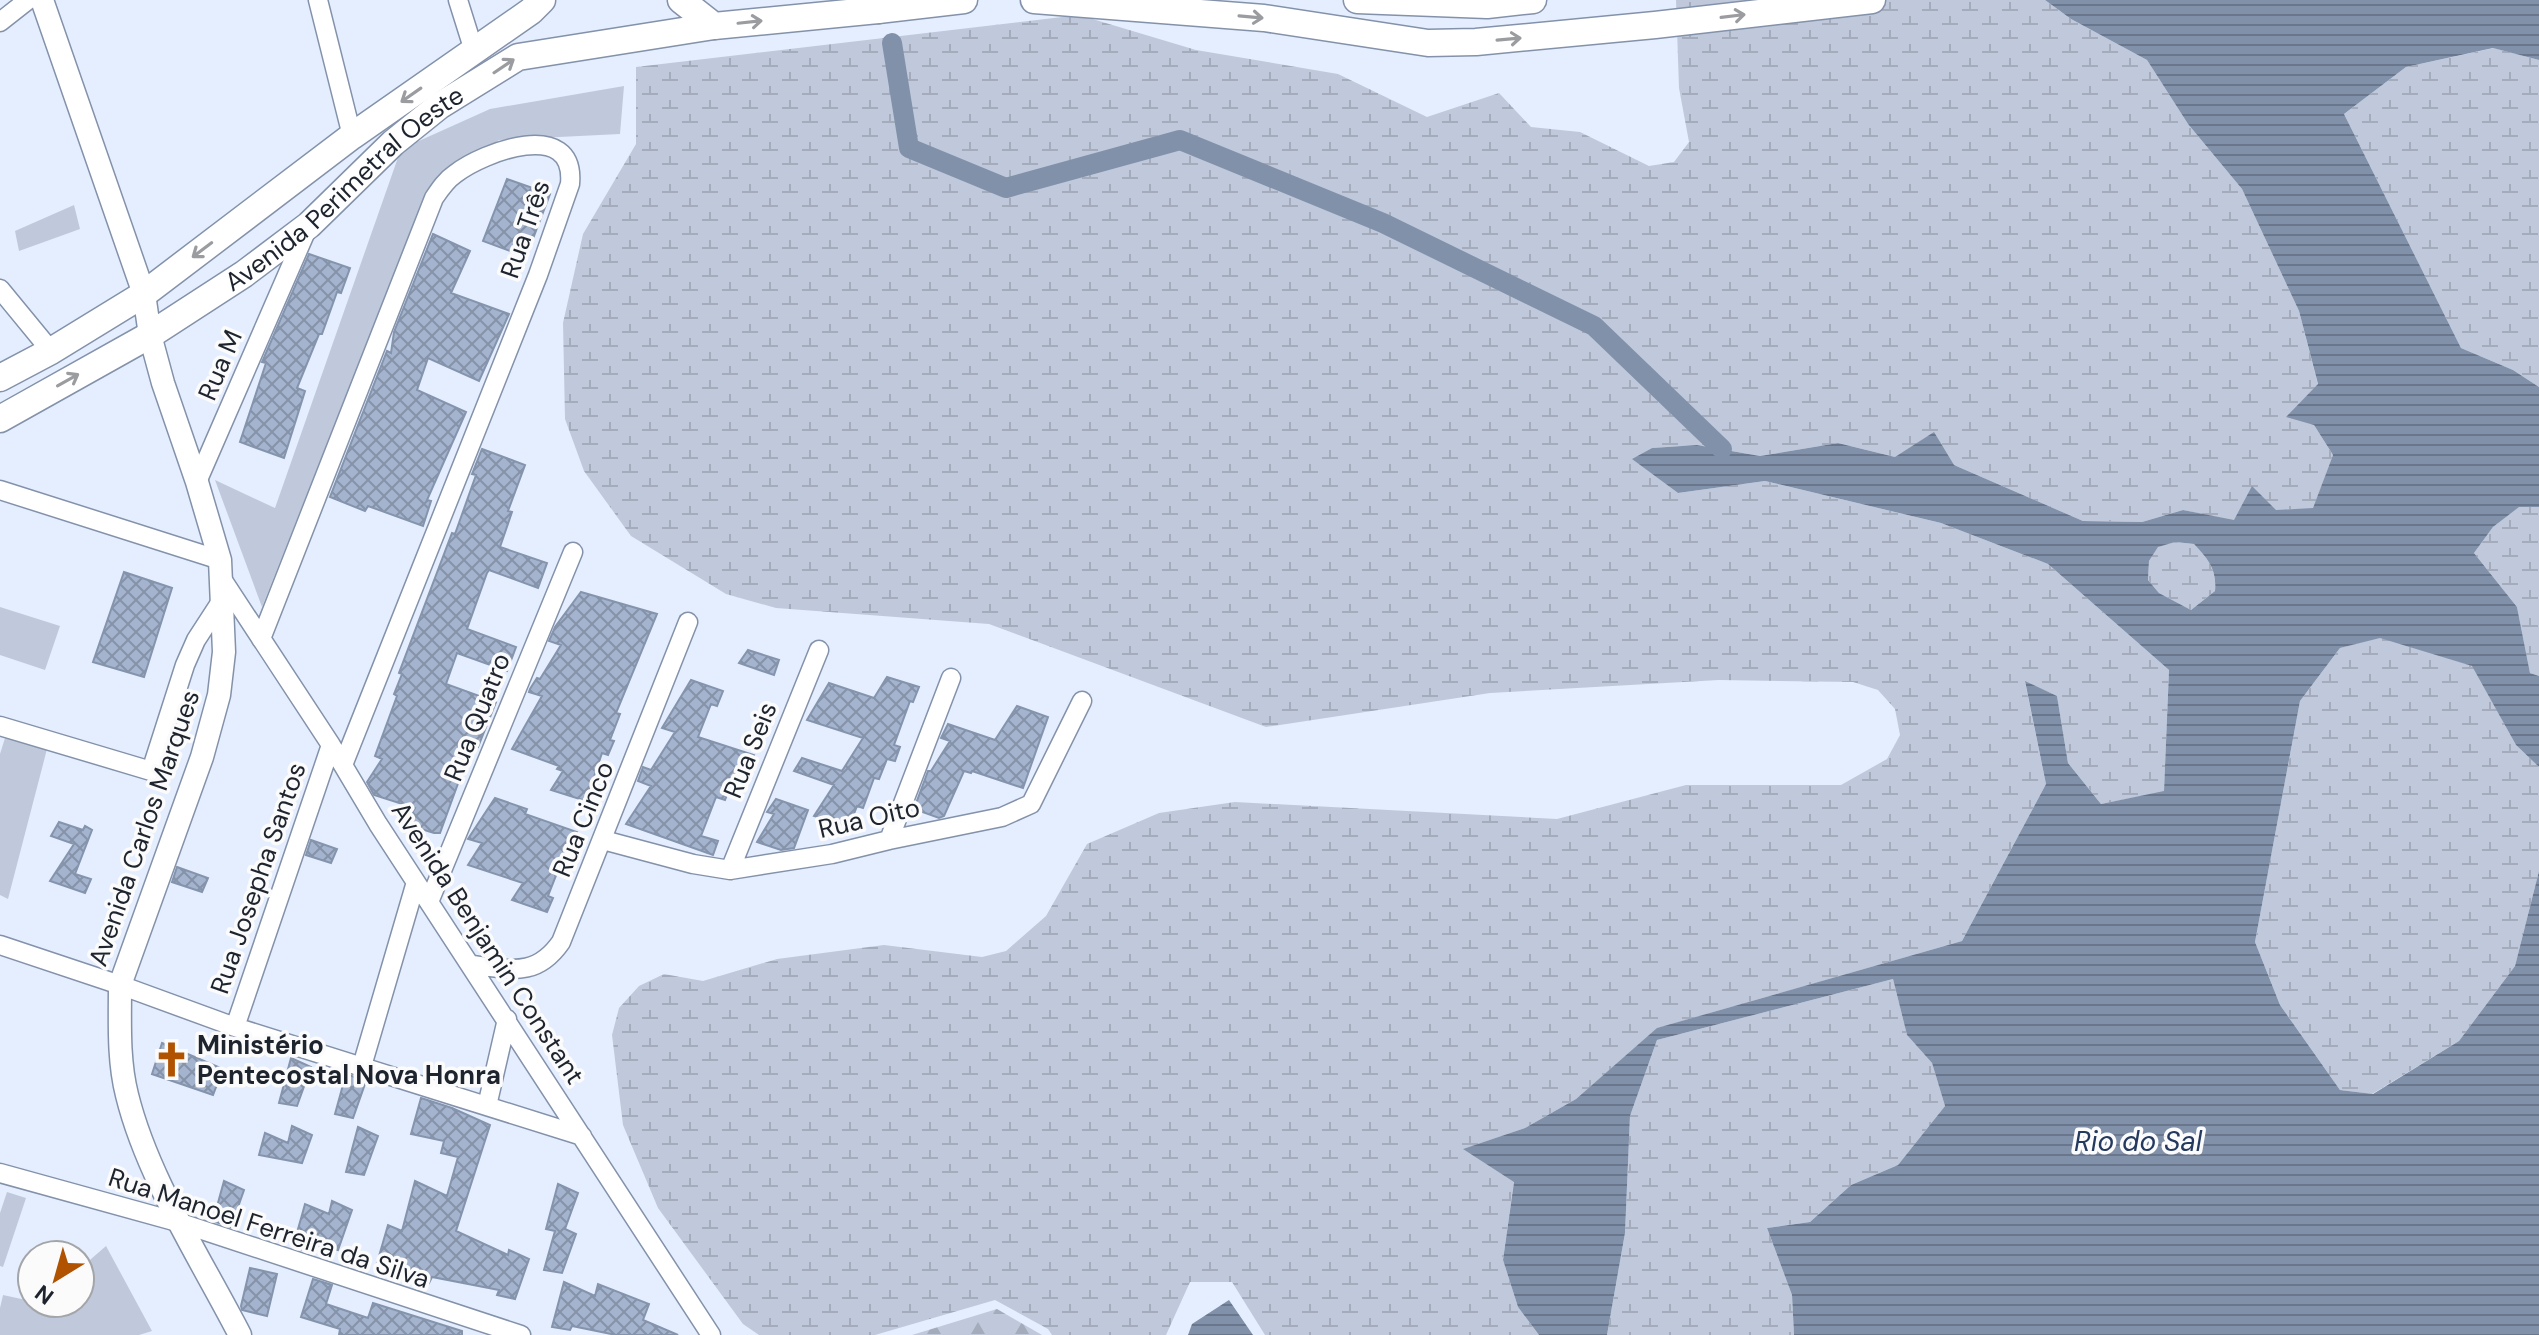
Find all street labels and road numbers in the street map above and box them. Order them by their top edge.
street label: Avenida Perimetral Oeste [218,78,470,299]
street label: Rua Três [492,176,558,282]
street label: Rua M [190,325,250,405]
street label: Rua Quatro [436,648,518,786]
street label: Avenida Carlos Marques [81,685,207,971]
street label: Rua Seis [715,697,785,803]
street label: Rua Cinco [544,756,622,882]
street label: Rua Josepha Santos [202,758,314,998]
street label: Rua Oito [815,790,923,846]
street label: Avenida Benjamin Constant [384,795,592,1091]
street label: Rua Manoel Ferreira da Silva [104,1160,434,1296]

